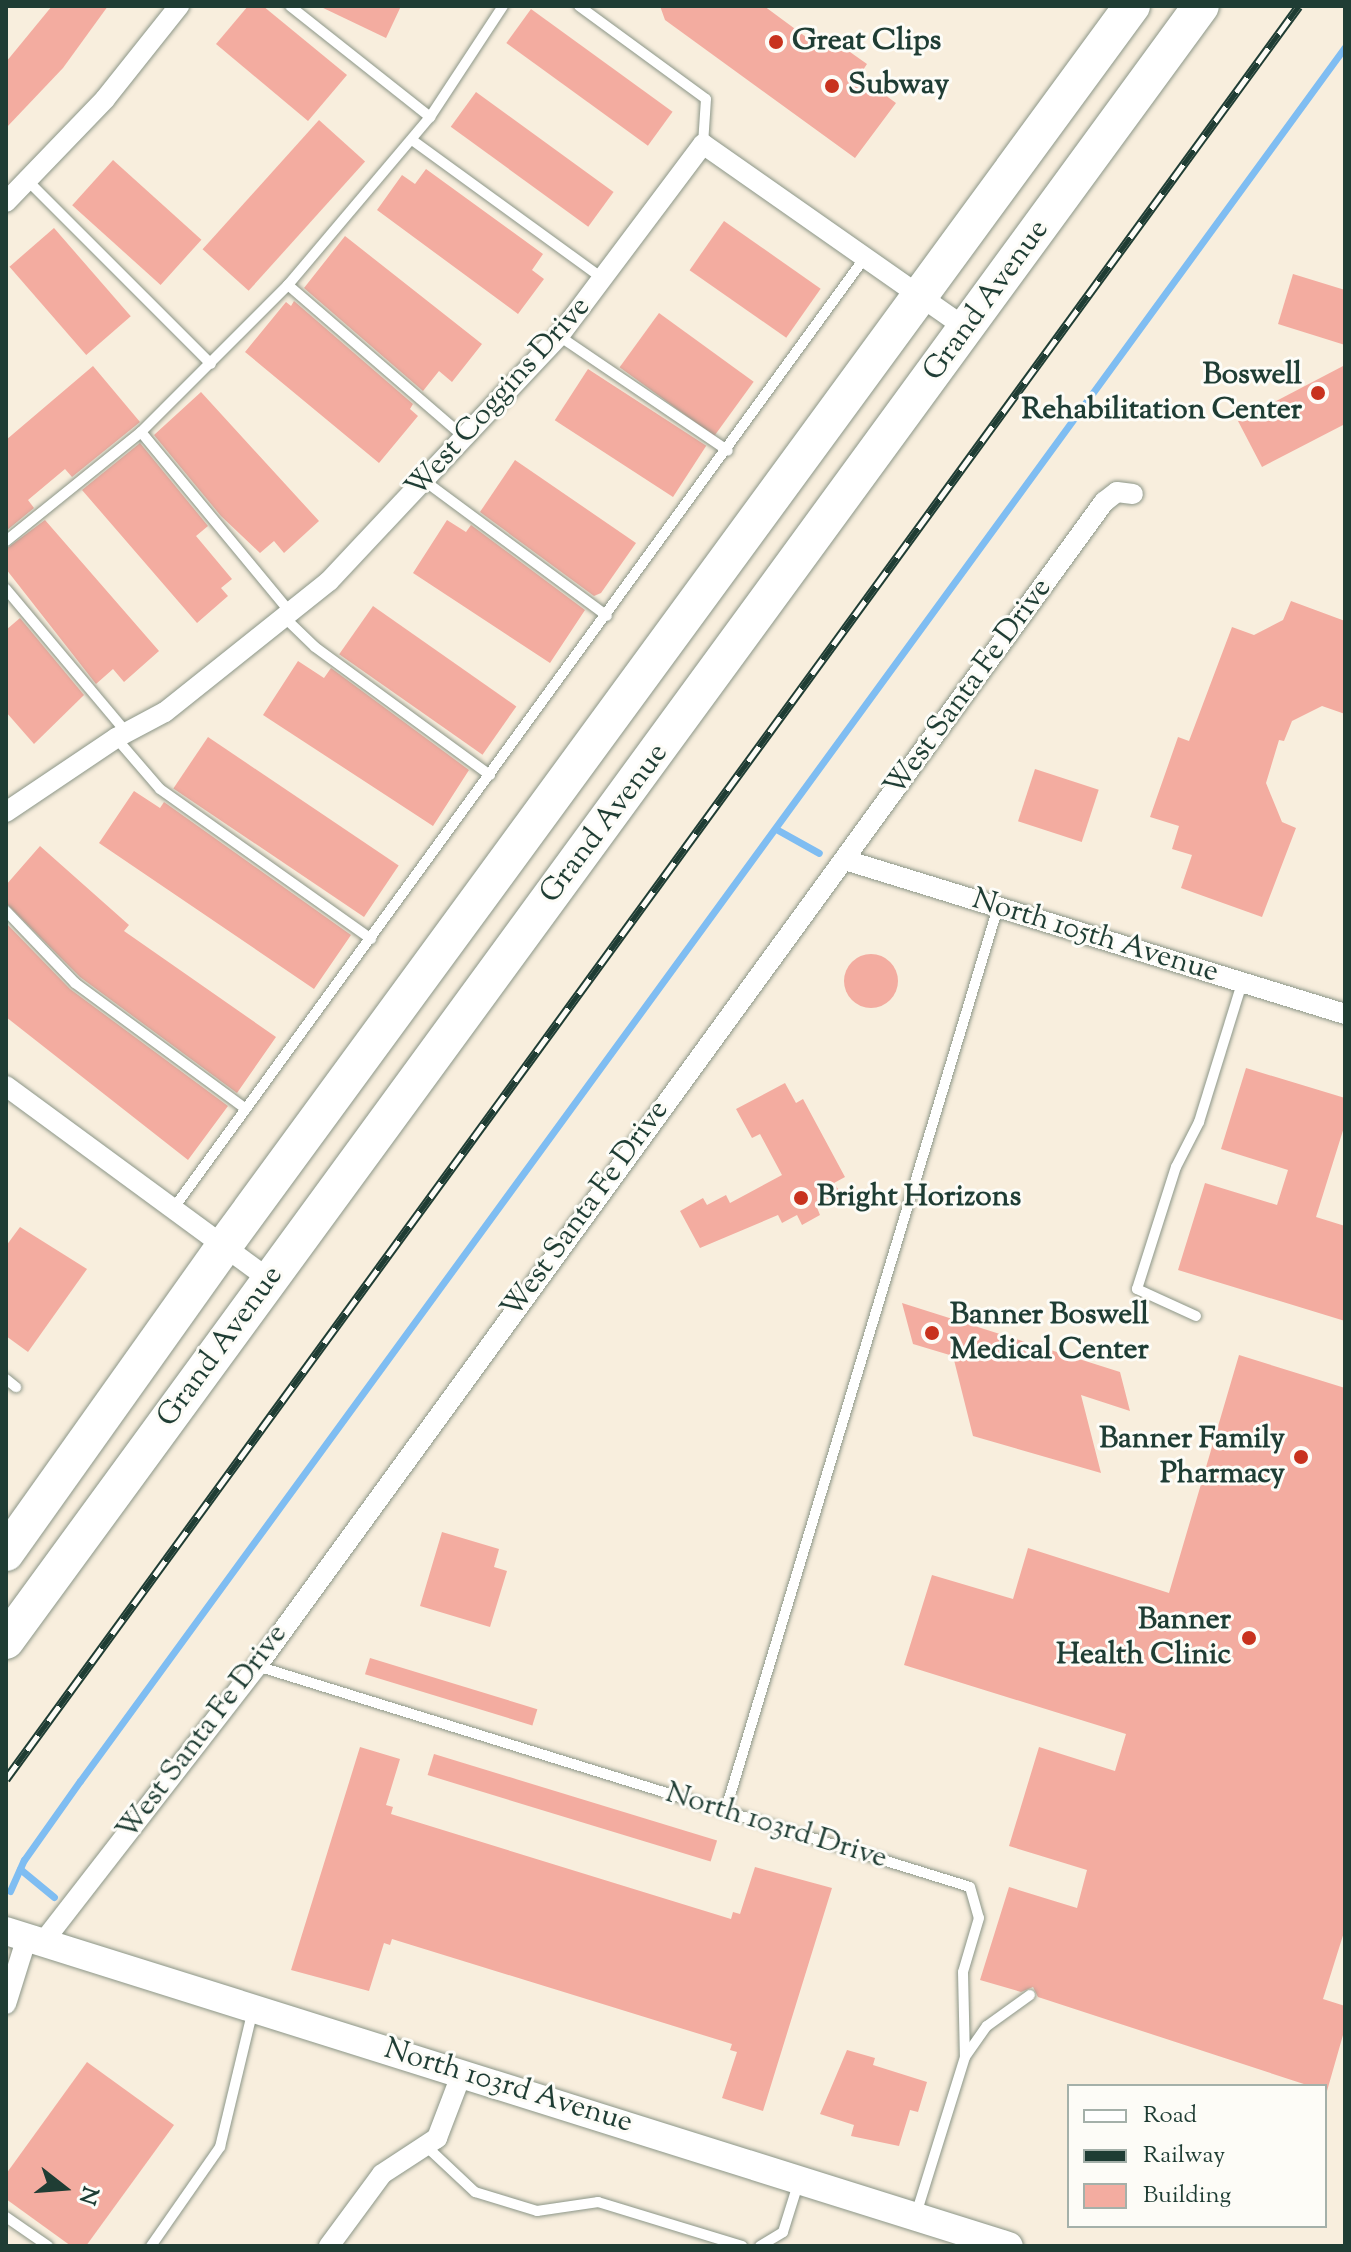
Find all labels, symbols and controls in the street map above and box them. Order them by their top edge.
place label: Great Clips [792,24,941,60]
marker: Great Clips [767,33,785,51]
place label: Subway [848,68,949,104]
marker: Subway [823,77,841,95]
street label: Grand Avenue [916,213,1058,389]
street label: West Coggins Drive [399,290,599,506]
place label: Boswell Rehabilitation Center [1022,358,1302,428]
marker: Boswell Rehabilitation Center [1309,384,1327,402]
street label: West Santa Fe Drive [878,572,1060,804]
street label: Grand Avenue [533,737,677,911]
street label: North 105th Avenue [967,882,1223,992]
street label: West Santa Fe Drive [495,1094,677,1326]
place label: Bright Horizons [817,1180,1021,1216]
marker: Bright Horizons [792,1189,810,1207]
street label: Grand Avenue [150,1259,292,1435]
place label: Banner Boswell Medical Center [950,1298,1149,1368]
marker: Banner Boswell Medical Center [921,1322,943,1344]
place label: Banner Family Pharmacy [1099,1422,1285,1492]
marker: Banner Family Pharmacy [1292,1448,1310,1466]
place label: Banner Health Clinic [1056,1603,1231,1674]
street label: West Santa Fe Drive [110,1618,296,1848]
marker: Banner Health Clinic [1238,1627,1260,1649]
street label: North 103rd Drive [661,1776,891,1878]
street label: North 103rd Avenue [379,2032,637,2142]
legend [1067,2084,1327,2228]
text: Road [1143,2099,1197,2133]
text: Railway [1143,2139,1225,2173]
north arrow [24,2148,104,2228]
text: Building [1143,2179,1231,2213]
text: N [69,2182,105,2208]

